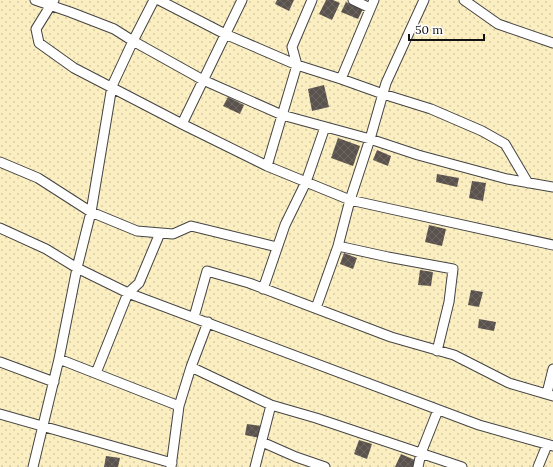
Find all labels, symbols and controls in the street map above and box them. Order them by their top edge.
scale bar [409,16,484,42]
text: 50 m [415,22,443,37]

